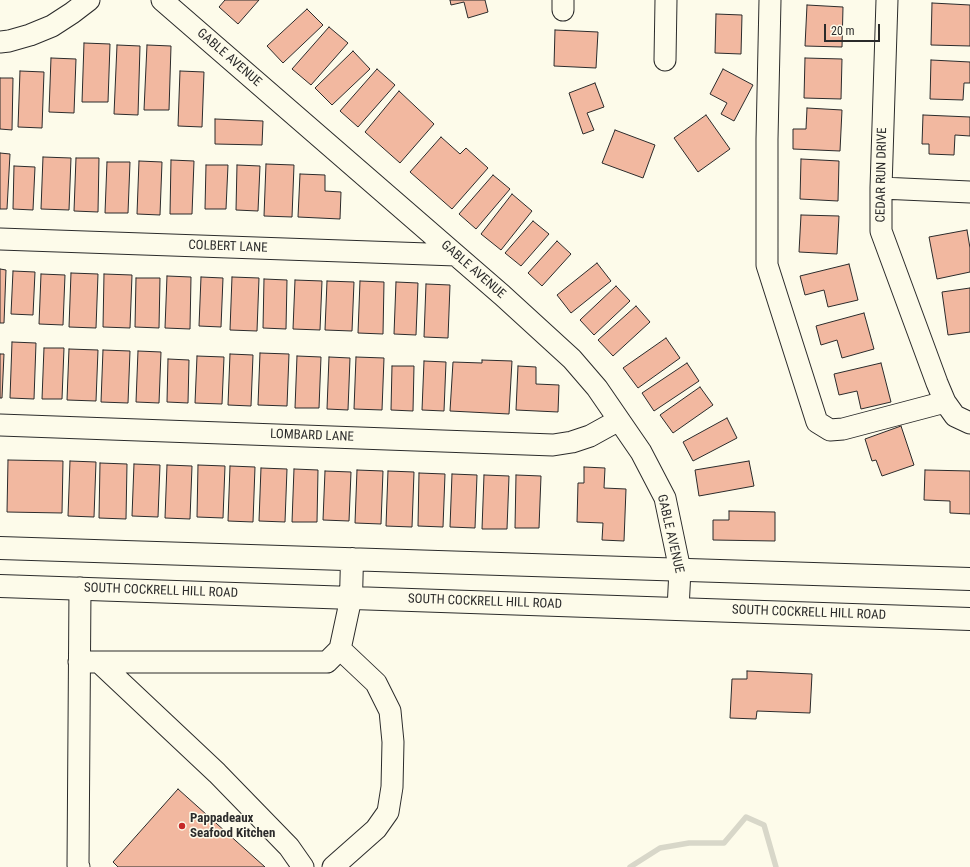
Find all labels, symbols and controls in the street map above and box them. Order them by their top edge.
scale bar [826,16,882,42]
text: 20 m [831,24,855,38]
street label: GABLE AVENUE [194,26,264,90]
street label: CEDAR RUN DRIVE [873,127,891,223]
street label: COLBERT LANE [188,238,268,256]
street label: GABLE AVENUE [438,238,508,302]
street label: LOMBARD LANE [270,427,354,445]
street label: GABLE AVENUE [653,493,687,575]
street label: SOUTH COCKRELL HILL ROAD [84,581,238,601]
street label: SOUTH COCKRELL HILL ROAD [408,592,562,612]
street label: SOUTH COCKRELL HILL ROAD [732,603,886,623]
place label: Pappadeaux Seafood Kitchen [190,811,275,842]
marker: Pappadeaux Seafood Kitchen [177,821,187,831]

